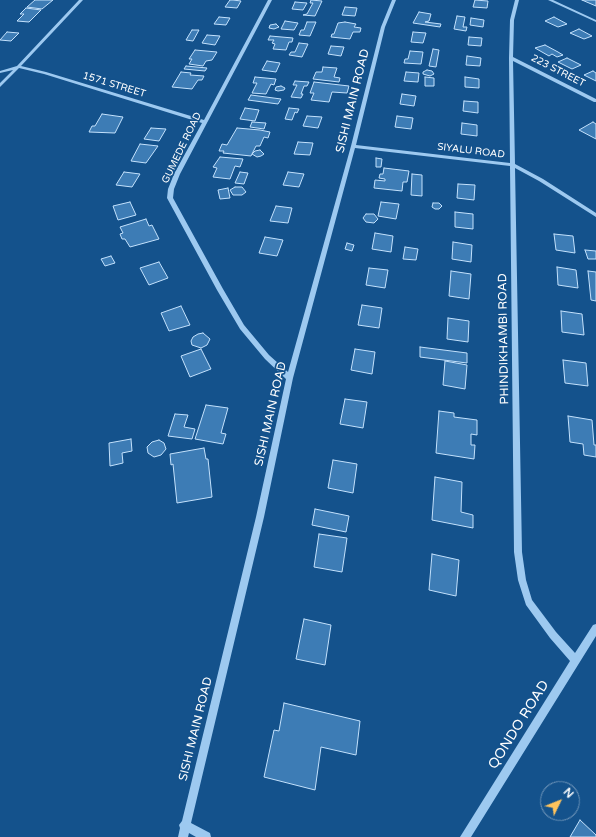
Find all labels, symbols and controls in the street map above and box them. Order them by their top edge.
street label: SISHI MAIN ROAD [333,48,373,154]
street label: 223 STREET [529,52,587,90]
street label: 1571 STREET [81,70,147,100]
street label: GUMEDE ROAD [160,110,204,186]
street label: SIYALU ROAD [436,141,506,161]
street label: PHINDIKHAMBI ROAD [496,273,512,405]
street label: SISHI MAIN ROAD [252,360,290,468]
street label: SISHI MAIN ROAD [176,676,216,782]
street label: QONDO ROAD [485,677,553,773]
north arrow [540,781,580,821]
text: N [561,785,576,801]

